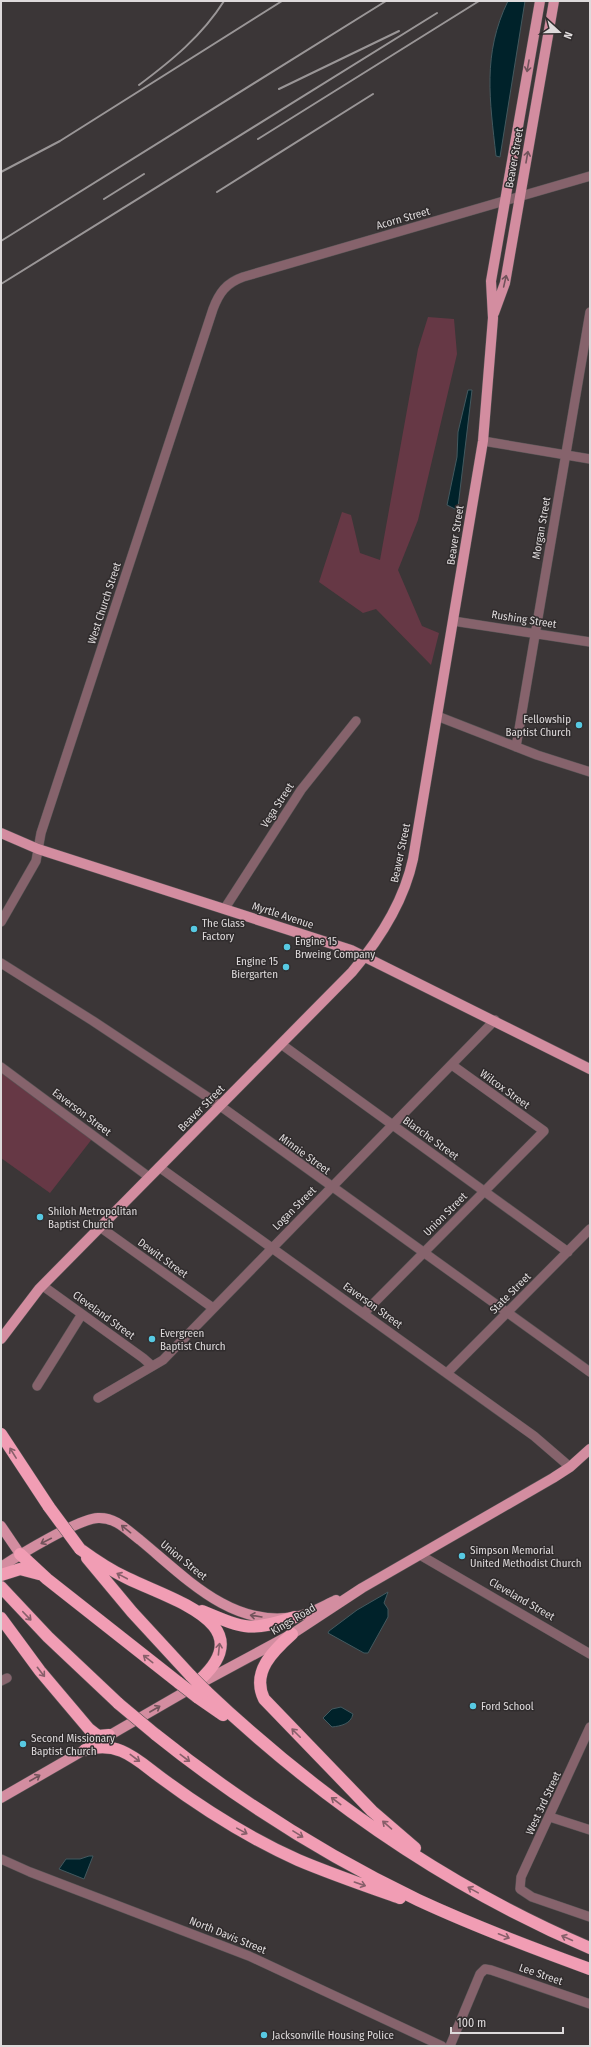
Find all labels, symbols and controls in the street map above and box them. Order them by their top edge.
north arrow [539,12,579,52]
text: N [561,30,575,41]
one-way arrow [524,59,532,72]
street label: Beaver Street [503,127,526,189]
one-way arrow [523,151,531,164]
street label: Acorn Street [375,204,432,232]
one-way arrow [502,274,509,287]
street label: Morgan Street [530,496,553,560]
street label: Beaver Street [444,504,467,566]
street label: West Church Street [85,560,124,646]
street label: Rushing Street [490,608,558,631]
place label: Fellowship Baptist Church [505,713,571,739]
marker: Fellowship Baptist Church [574,720,584,730]
street label: Vega Street [258,780,297,830]
street label: Beaver Street [388,822,413,884]
street label: Myrtle Avenue [250,899,315,932]
place label: The Glass Factory [202,917,245,943]
marker: The Glass Factory [189,924,199,934]
place label: Engine 15 Brweing Company [295,935,375,961]
marker: Engine 15 Brweing Company [282,942,292,952]
place label: Engine 15 Biergarten [231,955,278,981]
marker: Engine 15 Biergarten [281,962,291,972]
street label: Wilcox Street [477,1067,533,1112]
street label: Beaver Street [175,1082,228,1134]
street label: Eaverson Street [50,1086,114,1139]
street label: Blanche Street [400,1114,461,1163]
street label: Minnie Street [277,1132,333,1178]
street label: Logan Street [270,1184,319,1233]
street label: Union Street [421,1190,470,1239]
place label: Shiloh Metropolitan Baptist Church [48,1205,137,1231]
marker: Shiloh Metropolitan Baptist Church [35,1212,45,1222]
street label: Dewitt Street [135,1236,191,1281]
street label: State Street [487,1270,534,1317]
street label: Eaverson Street [341,1280,405,1332]
street label: Cleveland Street [70,1289,138,1343]
place label: Evergreen Baptist Church [160,1327,226,1353]
marker: Evergreen Baptist Church [147,1334,157,1344]
one-way arrow [9,1448,17,1459]
one-way arrow [121,1525,132,1534]
one-way arrow [40,1538,52,1545]
street label: Union Street [158,1538,210,1583]
place label: Simpson Memorial United Methodist Church [470,1544,581,1570]
marker: Simpson Memorial United Methodist Church [457,1551,467,1561]
one-way arrow [116,1572,128,1579]
street label: Cleveland Street [487,1575,557,1624]
street label: Kings Road [269,1601,318,1638]
one-way arrow [23,1611,32,1621]
one-way arrow [250,1612,263,1620]
one-way arrow [215,1643,223,1656]
one-way arrow [142,1655,153,1663]
one-way arrow [36,1666,45,1677]
place label: Ford School [481,1700,534,1713]
marker: Ford School [468,1701,478,1711]
one-way arrow [149,1705,161,1712]
one-way arrow [291,1728,300,1738]
place label: Second Missionary Baptist Church [31,1732,115,1758]
marker: Second Missionary Baptist Church [18,1739,28,1749]
one-way arrow [129,1754,140,1762]
one-way arrow [180,1754,191,1762]
street label: West 3rd Street [523,1769,564,1837]
one-way arrow [29,1774,41,1782]
one-way arrow [330,1797,341,1805]
one-way arrow [383,1821,393,1830]
one-way arrow [236,1828,248,1836]
one-way arrow [292,1831,304,1839]
one-way arrow [354,1881,367,1888]
one-way arrow [467,1886,479,1894]
street label: North Davis Street [187,1914,269,1957]
one-way arrow [497,1933,509,1941]
one-way arrow [562,1934,574,1941]
street label: Lee Street [517,1961,565,1988]
scale bar [451,2009,563,2035]
text: 100 m [457,2016,486,2030]
place label: Jacksonville Housing Police [272,2029,394,2042]
marker: Jacksonville Housing Police [259,2030,269,2040]

